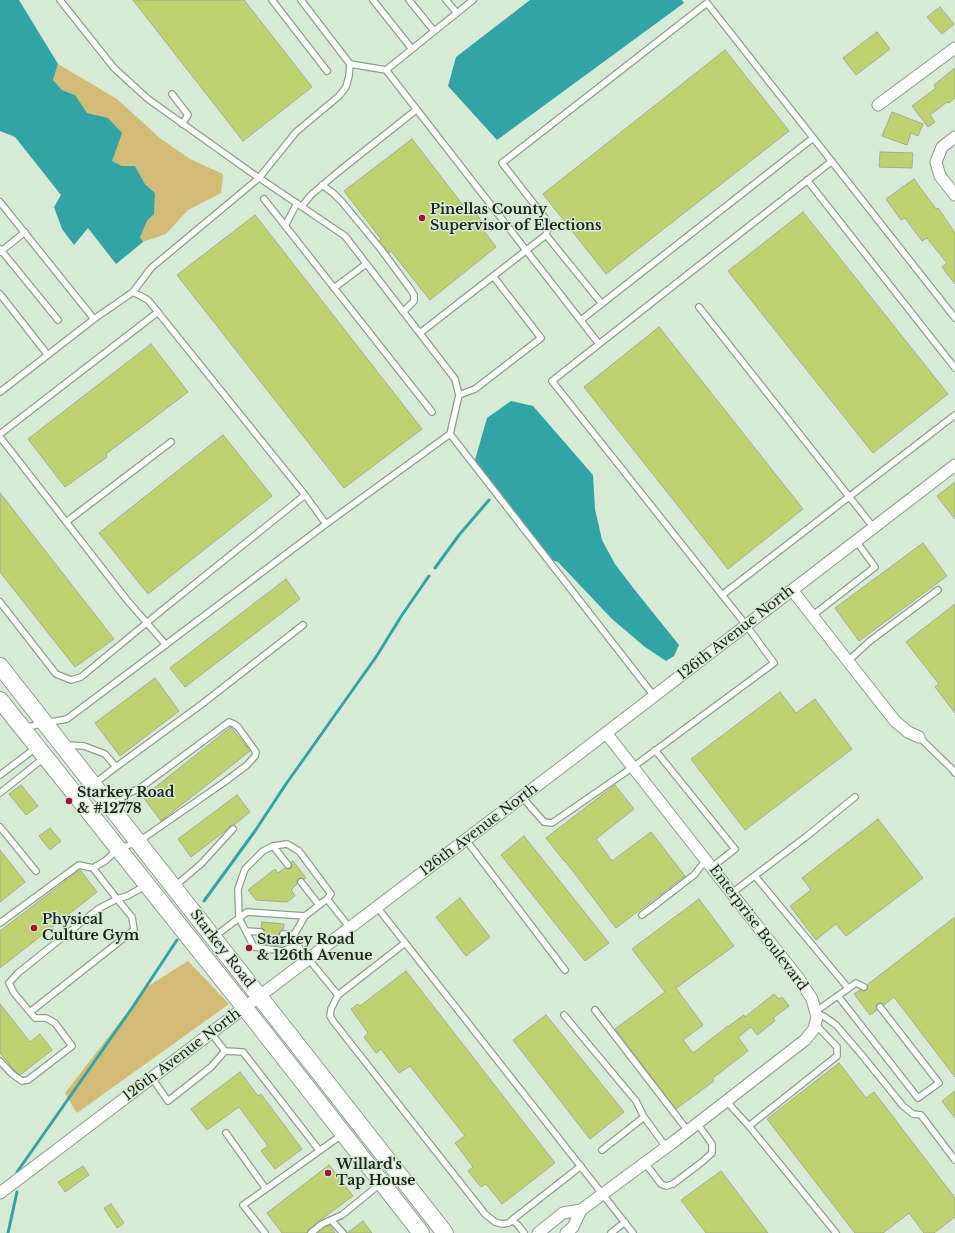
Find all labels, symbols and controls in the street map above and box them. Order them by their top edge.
place label: Pinellas County Supervisor of Elections [430,202,602,234]
marker: Pinellas County Supervisor of Elections [417,213,427,223]
street label: 126th Avenue North [674,582,798,684]
street label: 126th Avenue North [417,780,541,880]
place label: Starkey Road & #12778 [77,785,175,818]
marker: Starkey Road & #12778 [64,796,74,806]
street label: Enterprise Boulevard [705,862,811,994]
street label: Starkey Road [186,906,258,992]
place label: Physical Culture Gym [42,912,139,944]
marker: Physical Culture Gym [29,923,39,933]
place label: Starkey Road & 126th Avenue [257,932,372,964]
marker: Starkey Road & 126th Avenue [244,943,254,953]
street label: 126th Avenue North [120,1005,244,1105]
place label: Willard's Tap House [336,1157,415,1190]
marker: Willard's Tap House [323,1168,333,1178]

